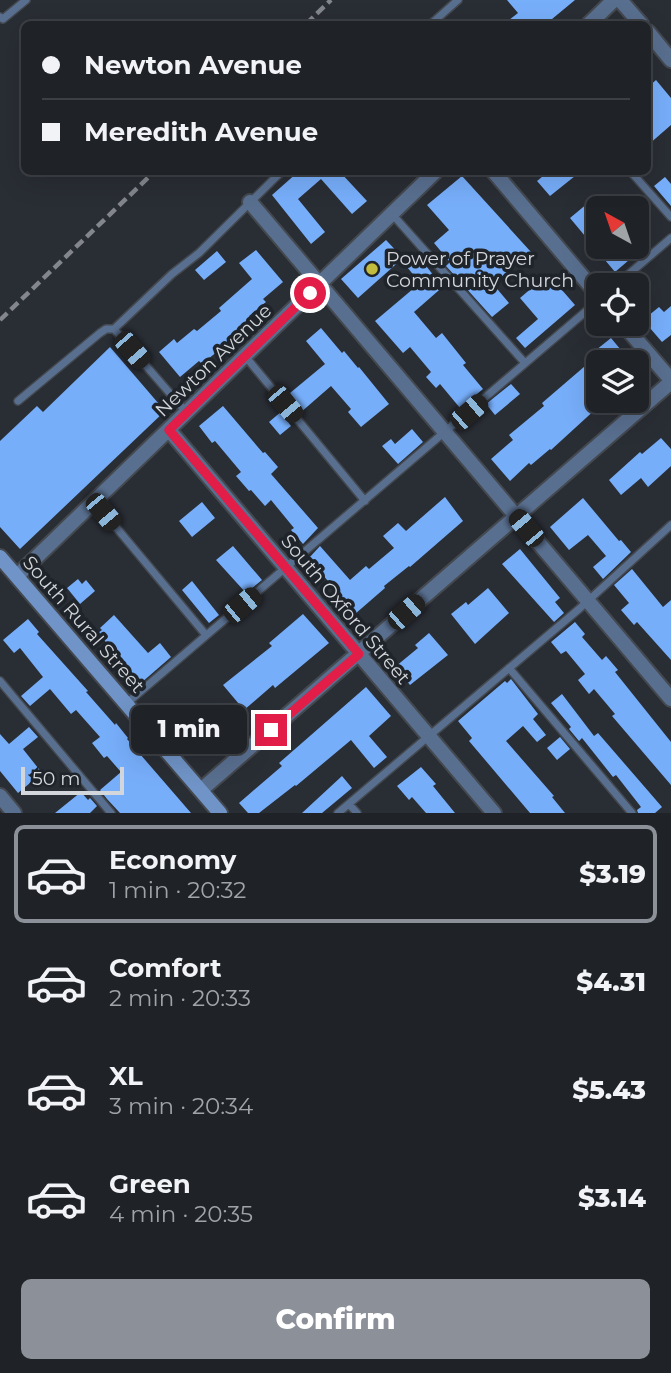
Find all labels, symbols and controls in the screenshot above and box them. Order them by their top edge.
text: Newton Avenue [84,49,302,81]
text: Meredith Avenue [84,116,318,148]
north arrow [586,196,649,259]
map controls [586,196,649,413]
place label: Power of Prayer Community Church [386,247,574,292]
marker: Power of Prayer Community Church [364,261,380,277]
button: locate [586,273,649,336]
route start [294,277,326,309]
street label: Newton Avenue [151,299,276,422]
car [111,327,154,373]
button: layers [586,350,649,413]
car [264,381,307,427]
car [447,390,492,434]
car [82,489,125,535]
car [505,505,548,551]
street label: South Oxford Street [276,530,415,689]
street label: South Rural Street [18,551,150,698]
car [220,583,265,627]
car [384,590,429,634]
callout: 1 min [131,706,246,754]
route end [255,714,287,746]
text: 1 min [157,715,221,743]
scale bar [21,764,124,796]
text: 50 m [32,767,80,790]
icon: car [25,843,88,906]
text: Economy [109,844,236,876]
text: $3.19 [579,858,646,890]
text: 1 min · 20:32 [109,876,246,904]
icon: car [25,951,88,1014]
text: Comfort [109,952,221,984]
text: $4.31 [576,966,646,998]
text: 2 min · 20:33 [109,984,251,1012]
icon: car [25,1059,88,1122]
text: XL [109,1060,143,1092]
text: $5.43 [572,1074,646,1106]
text: 3 min · 20:34 [109,1092,253,1120]
icon: car [25,1167,88,1230]
text: Green [109,1168,191,1200]
text: $3.14 [578,1182,646,1214]
text: 4 min · 20:35 [109,1200,253,1228]
button: Confirm [21,1279,650,1359]

